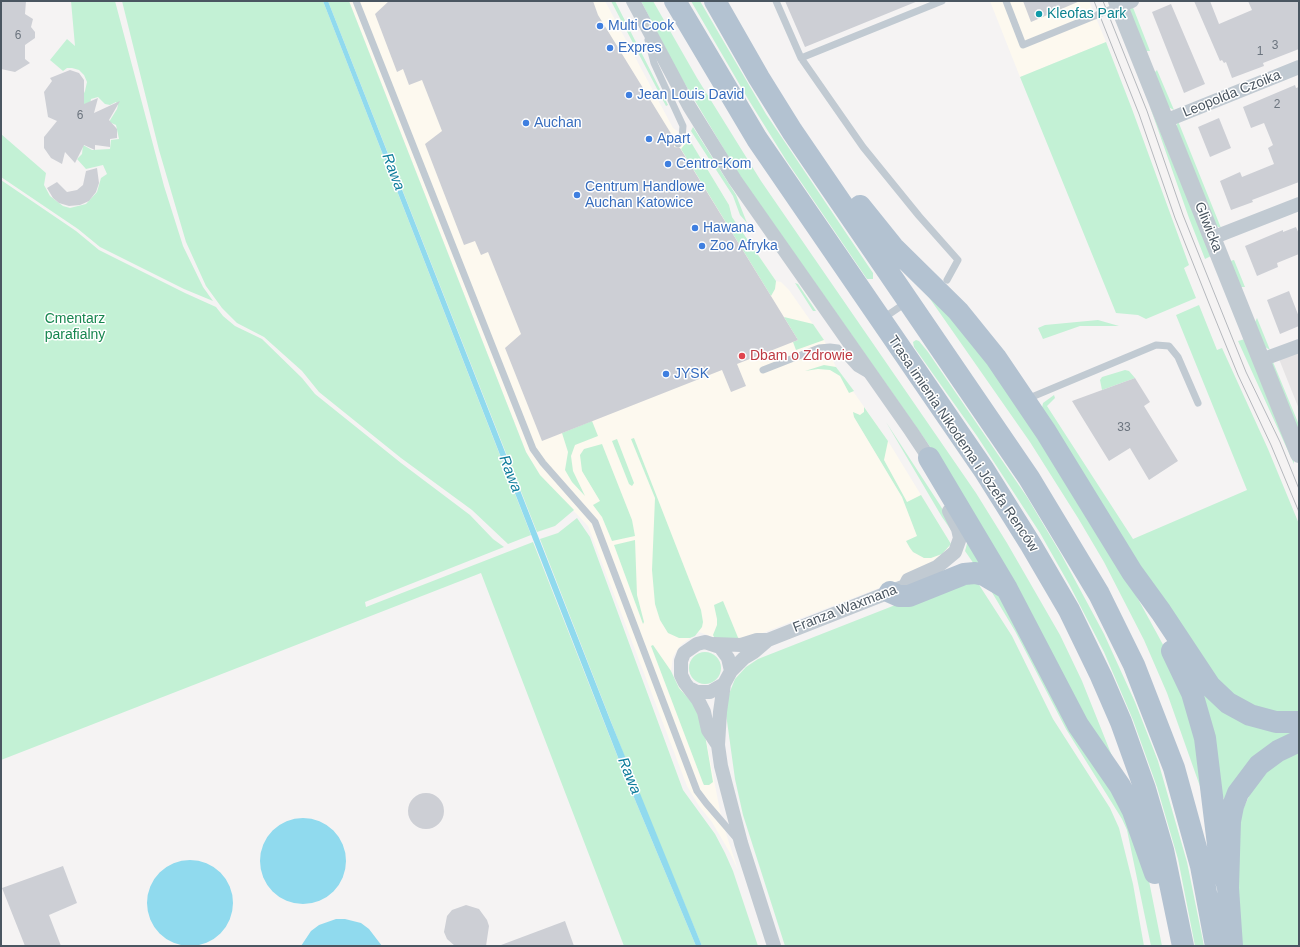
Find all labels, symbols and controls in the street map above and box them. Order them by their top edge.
place label: Kleofas Park [1047,6,1126,22]
marker: Kleofas Park [1034,9,1044,19]
place label: Multi Cook [608,18,674,34]
marker: Multi Cook [595,21,605,31]
house number: 6 [15,29,21,43]
house number: 3 [1272,39,1278,53]
place label: Expres [618,40,662,56]
marker: Expres [605,43,615,53]
house number: 1 [1257,45,1263,59]
street label: Leopolda Czoika [1181,67,1283,121]
place label: Jean Louis David [637,87,744,103]
marker: Jean Louis David [624,90,634,100]
house number: 2 [1274,98,1280,112]
house number: 6 [77,109,83,123]
place label: Auchan [534,115,581,131]
marker: Auchan [521,118,531,128]
place label: Apart [657,131,690,147]
marker: Apart [644,134,654,144]
water label: Rawa [378,151,408,193]
place label: Centro-Kom [676,156,751,172]
marker: Centro-Kom [663,159,673,169]
place label: Centrum Handlowe Auchan Katowice [585,179,705,212]
marker: Centrum Handlowe Auchan Katowice [572,190,582,200]
street label: Gliwicka [1190,200,1226,254]
place label: Hawana [703,220,754,236]
marker: Hawana [690,223,700,233]
place label: Zoo Afryka [710,238,778,254]
marker: Zoo Afryka [697,241,707,251]
park label: Cmentarz parafialny [45,311,105,344]
street label: Trasa imienia Nikodema i Józefa Renców [884,333,1042,555]
place label: Dbam o Zdrowie [750,348,853,364]
marker: Dbam o Zdrowie [737,351,747,361]
place label: JYSK [674,366,709,382]
marker: JYSK [661,369,671,379]
house number: 33 [1117,421,1131,435]
water label: Rawa [495,453,525,495]
street label: Franza Waxmana [791,581,899,637]
water label: Rawa [613,755,645,797]

